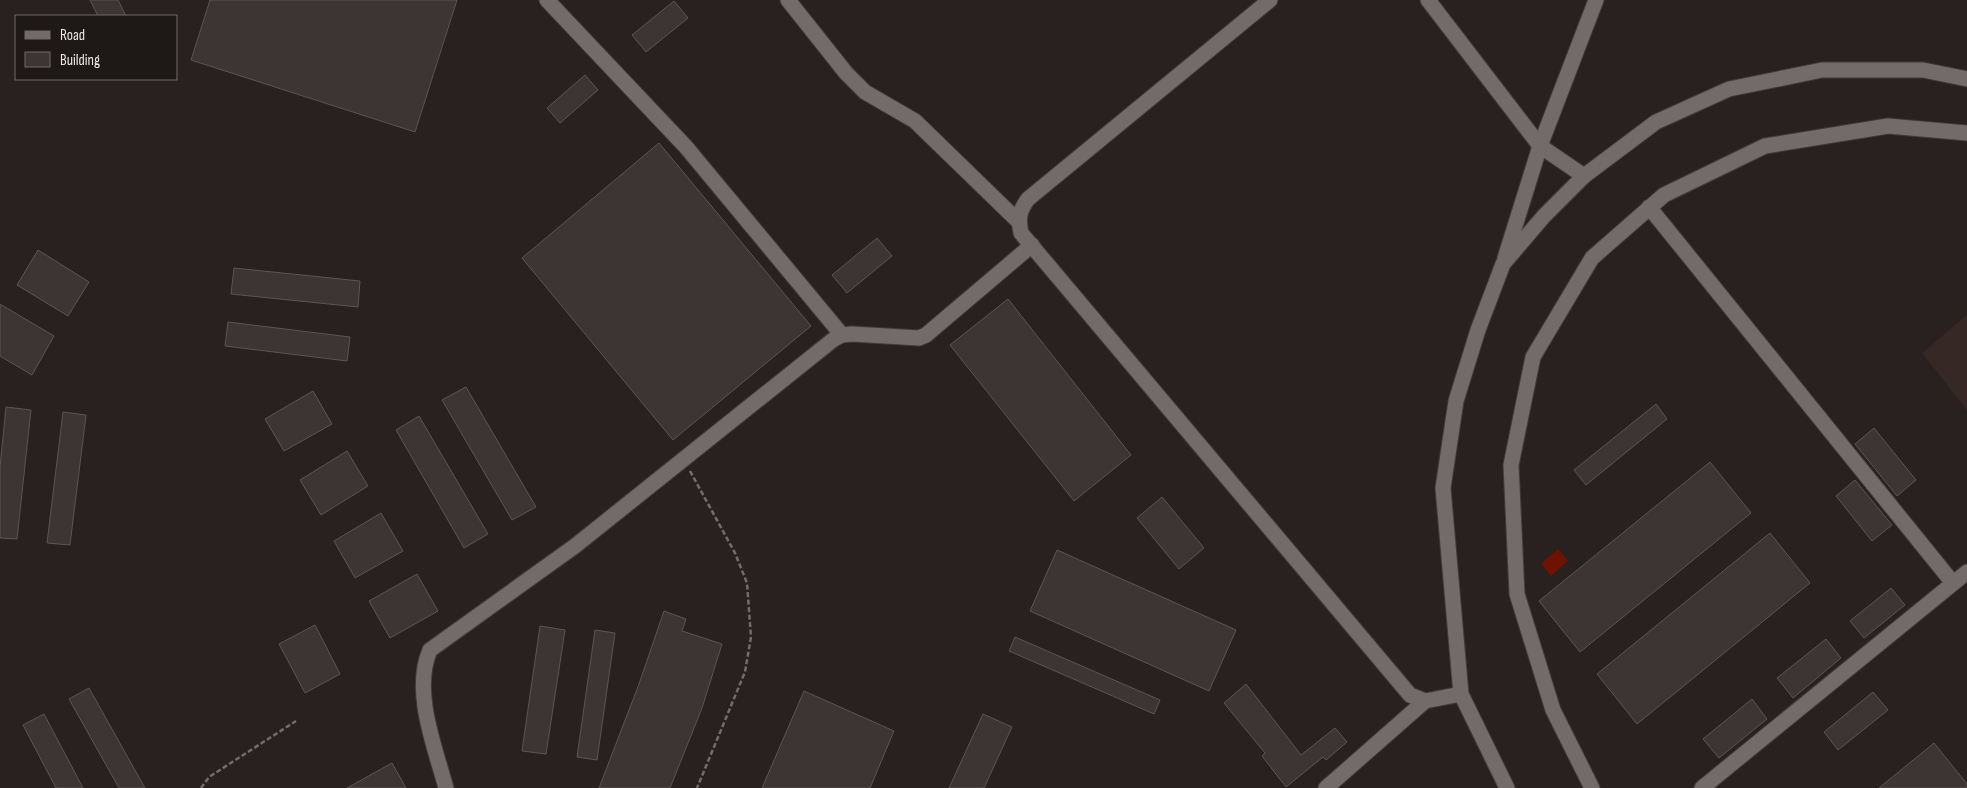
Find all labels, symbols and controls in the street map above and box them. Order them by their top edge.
legend [15,15,178,80]
text: Road [60,26,85,45]
text: Building [60,51,100,70]

